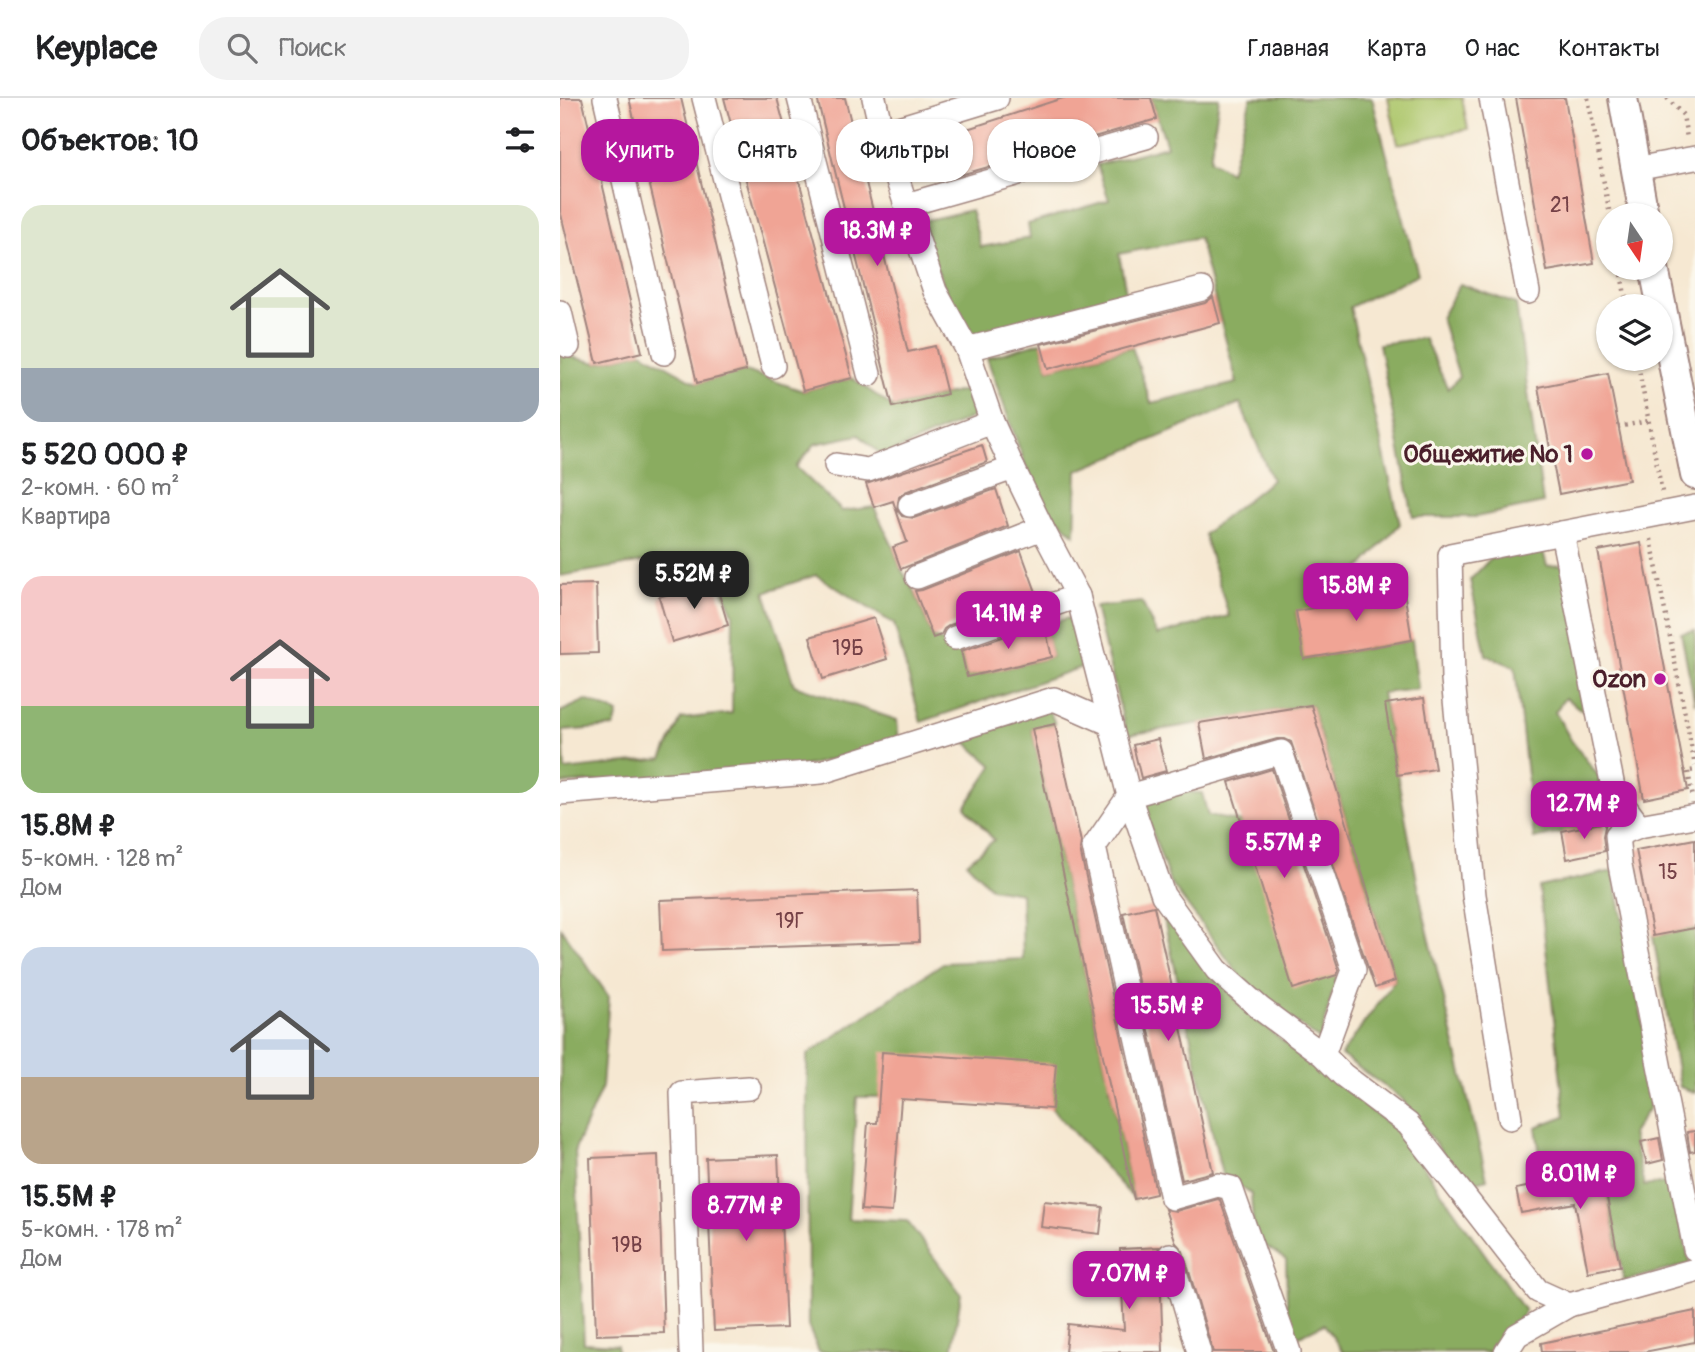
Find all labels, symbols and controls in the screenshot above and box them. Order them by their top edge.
search box [199,17,689,80]
text: Keyplace [35,28,157,69]
icon: search [223,29,261,67]
text: Поиск [279,32,347,64]
text: Главная [1248,34,1329,63]
text: Карта [1367,34,1427,63]
text: О нас [1465,34,1520,63]
text: Контакты [1558,34,1660,63]
chip: Купить [581,119,699,182]
chip: Снять [713,119,822,182]
chip: Фильтры [836,119,973,182]
chip: Новое [987,119,1100,182]
icon: filters [501,121,539,159]
text: Объектов: 10 [21,122,199,159]
house number: 21 [1550,192,1570,219]
north arrow [1596,203,1673,280]
map controls [1596,203,1673,371]
pin: 18.3M ₽ [812,208,942,268]
text: 18.3M ₽ [840,216,914,245]
icon: home [217,250,343,376]
button: layers [1596,294,1673,371]
text: 5 520 000 ₽ [21,436,190,473]
place label: Общежитие № 1 [1403,440,1573,469]
marker: Общежитие № 1 [1579,446,1595,462]
text: 2-комн. · 60 m² [21,473,179,502]
text: Квартира [21,502,110,531]
pin: 5.52M ₽ [629,552,759,611]
text: 5.52M ₽ [655,559,733,588]
pin: 15.8M ₽ [1291,564,1421,623]
text: 15.8M ₽ [1319,571,1393,600]
pin: 14.1M ₽ [943,592,1073,651]
text: 14.1M ₽ [972,599,1044,628]
icon: home [217,621,343,747]
house number: 19Б [832,635,864,662]
place label: Ozon [1592,665,1646,694]
marker: Ozon [1652,671,1668,687]
pin: 12.7M ₽ [1519,782,1649,841]
text: 12.7M ₽ [1547,789,1621,818]
text: 15.8M ₽ [21,807,117,844]
pin: 5.57M ₽ [1219,820,1349,880]
text: 5.57M ₽ [1245,828,1323,857]
text: 5-комн. · 128 m² [21,844,183,873]
house number: 15 [1658,859,1678,886]
text: Дом [21,873,62,902]
house number: 19Г [775,908,805,935]
pin: 15.5M ₽ [1103,984,1233,1043]
text: 15.5M ₽ [1131,991,1205,1020]
icon: home [217,992,343,1118]
pin: 8.01M ₽ [1515,1152,1645,1211]
text: 8.01M ₽ [1542,1159,1618,1188]
text: 15.5M ₽ [21,1178,118,1215]
pin: 8.77M ₽ [681,1184,811,1243]
text: 8.77M ₽ [708,1191,784,1220]
text: 5-комн. · 178 m² [21,1215,183,1244]
house number: 19В [612,1232,642,1259]
text: Дом [21,1244,62,1273]
pin: 7.07M ₽ [1064,1252,1194,1311]
text: 7.07M ₽ [1089,1259,1169,1288]

